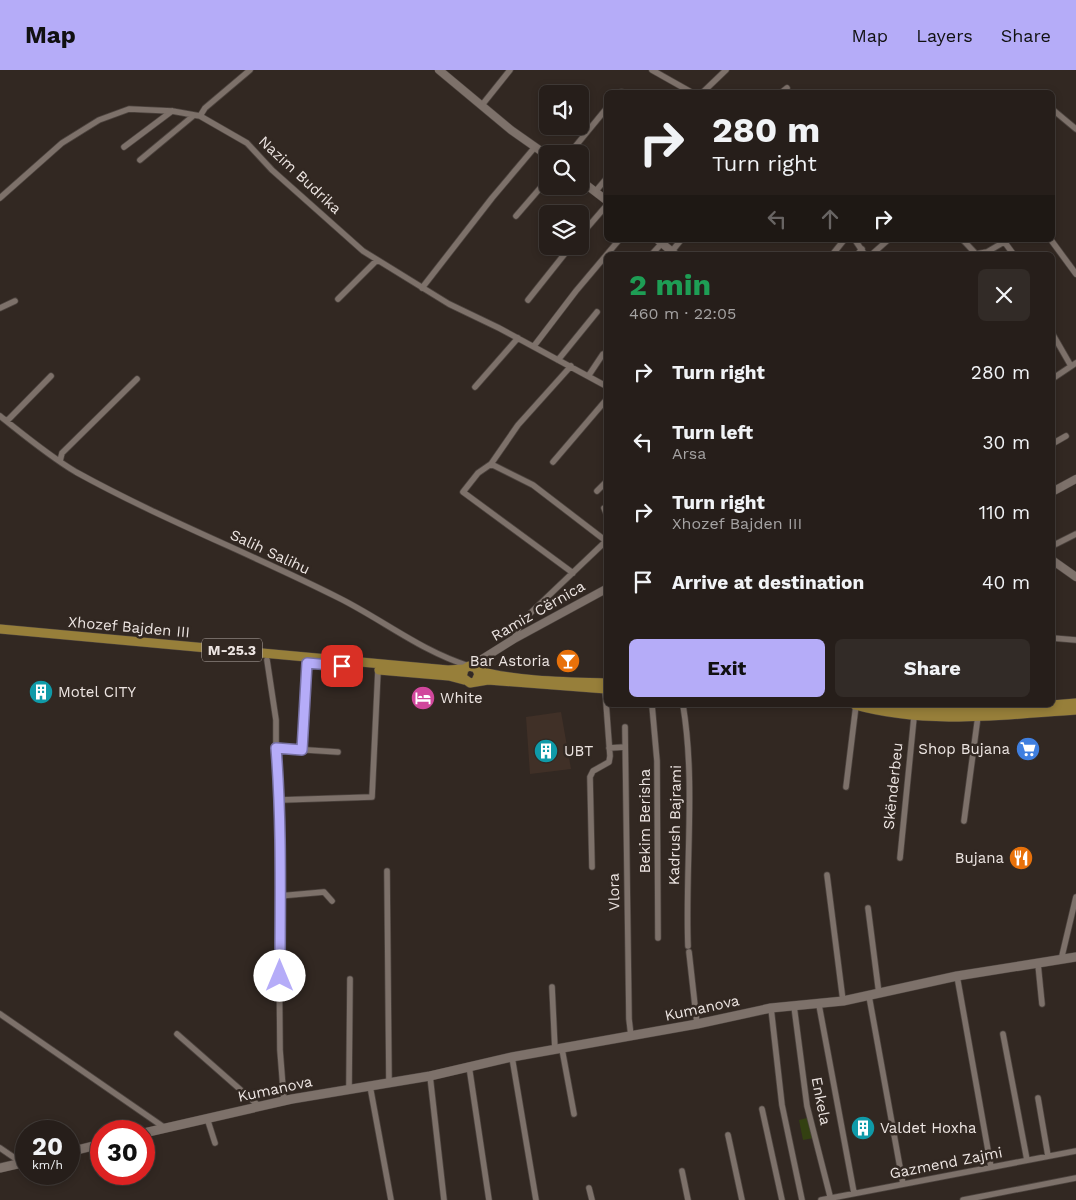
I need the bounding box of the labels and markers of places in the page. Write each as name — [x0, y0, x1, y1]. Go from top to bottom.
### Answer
pin — [321, 645, 363, 687]
bar icon: Bar Astoria — [555, 648, 581, 674]
place label: Bar Astoria — [470, 652, 550, 670]
building icon: Motel CITY — [28, 679, 54, 705]
place label: Motel CITY — [58, 683, 136, 701]
hotel icon: White — [410, 685, 436, 711]
place label: White — [440, 689, 483, 707]
supermarket icon: Shop Bujana — [1015, 736, 1041, 762]
building icon: UBT — [533, 738, 559, 764]
place label: Shop Bujana — [918, 740, 1011, 758]
place label: UBT — [564, 742, 593, 760]
restaurant icon: Bujana — [1008, 845, 1034, 871]
place label: Bujana — [955, 849, 1005, 867]
building icon: Valdet Hoxha — [850, 1115, 876, 1141]
place label: Valdet Hoxha — [880, 1119, 977, 1137]

